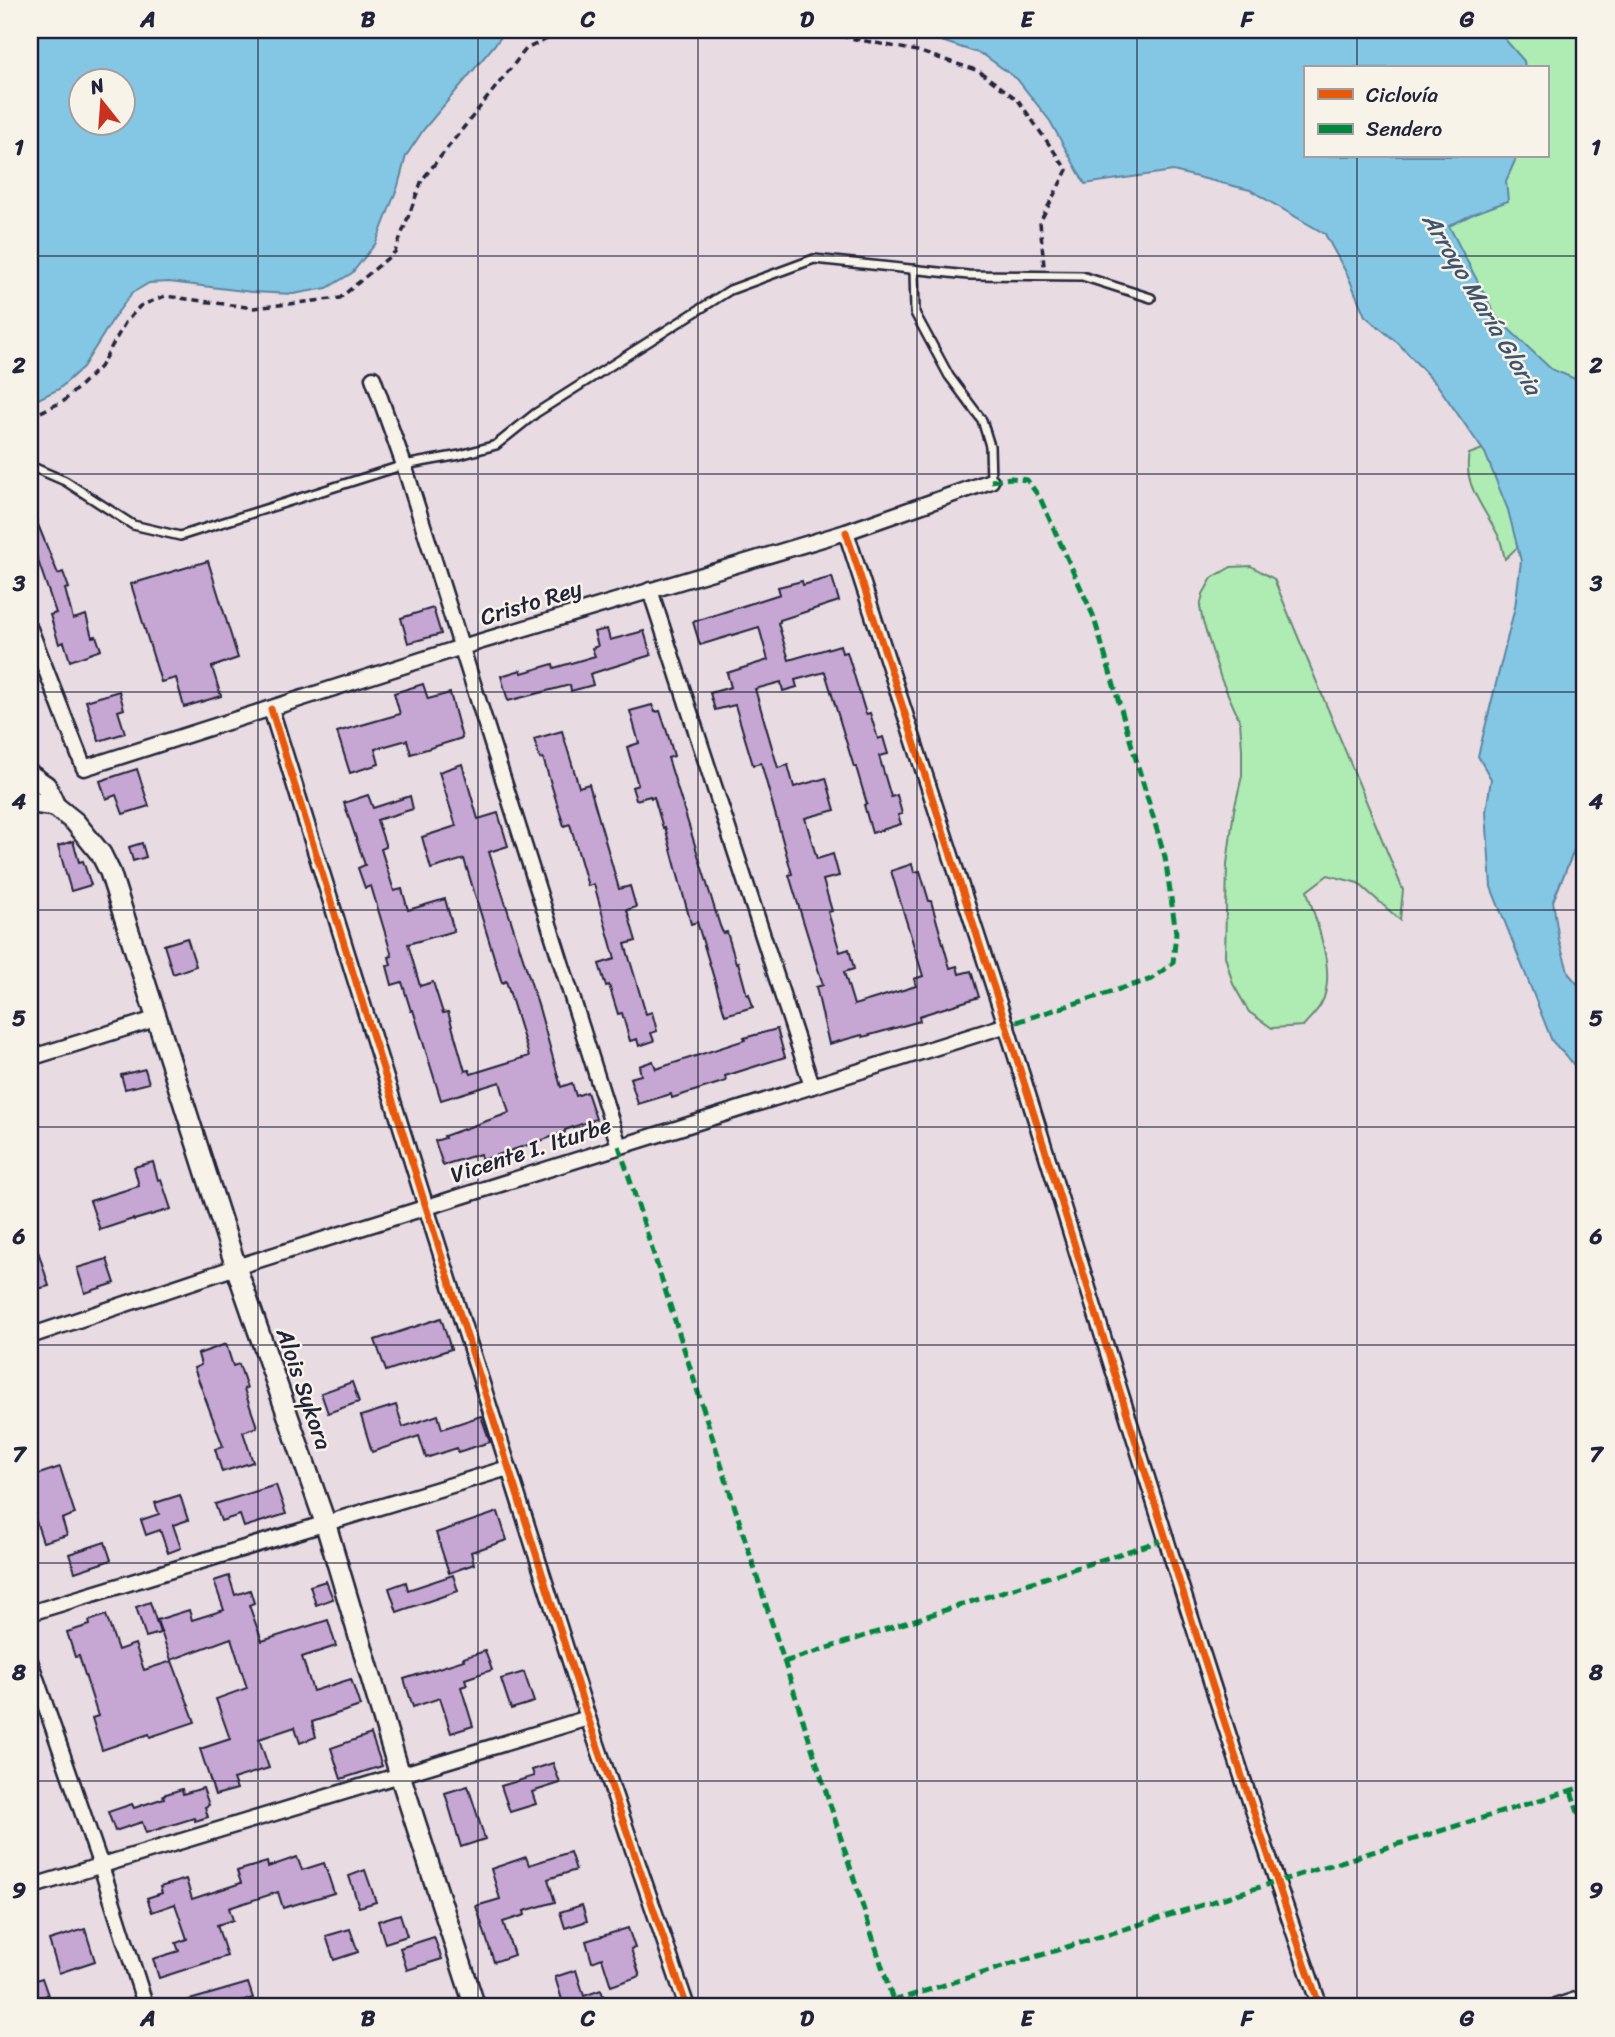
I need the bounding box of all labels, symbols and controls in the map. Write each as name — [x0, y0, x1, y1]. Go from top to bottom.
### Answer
text: A — [139, 0, 156, 40]
text: B — [361, 0, 376, 40]
text: C — [580, 0, 596, 40]
text: D — [800, 0, 815, 40]
text: E — [1021, 0, 1036, 40]
text: F — [1240, 0, 1255, 40]
text: G — [1459, 0, 1475, 40]
north arrow — [66, 66, 136, 136]
legend — [1304, 66, 1548, 158]
text: N — [85, 68, 109, 104]
text: Ciclovía — [1366, 76, 1439, 114]
text: Sendero — [1366, 110, 1442, 148]
text: 1 — [14, 127, 24, 168]
text: 1 — [1591, 127, 1601, 168]
water label: Arroyo María Gloria — [1410, 204, 1554, 405]
text: 2 — [11, 345, 26, 386]
text: 2 — [1588, 345, 1603, 386]
text: 3 — [12, 563, 26, 604]
text: 3 — [1589, 563, 1603, 604]
street label: Cristo Rey — [475, 568, 587, 638]
text: 4 — [11, 781, 27, 822]
text: 4 — [1588, 781, 1604, 822]
text: 5 — [12, 998, 26, 1039]
text: 5 — [1589, 998, 1603, 1039]
street label: Vicente I. Iturbe — [445, 1105, 617, 1195]
text: 6 — [11, 1216, 26, 1257]
text: 6 — [1588, 1216, 1603, 1257]
street label: Alois Sykora — [264, 1321, 344, 1456]
text: 7 — [12, 1434, 27, 1475]
text: 7 — [1589, 1434, 1604, 1475]
text: 8 — [11, 1652, 26, 1693]
text: 8 — [1588, 1652, 1603, 1693]
text: 9 — [12, 1870, 26, 1911]
text: 9 — [1589, 1870, 1603, 1911]
text: A — [139, 1998, 156, 2037]
text: B — [361, 1998, 376, 2037]
text: C — [580, 1998, 596, 2037]
text: D — [800, 1998, 815, 2037]
text: E — [1021, 1998, 1036, 2037]
text: F — [1240, 1998, 1255, 2037]
text: G — [1459, 1998, 1475, 2037]

